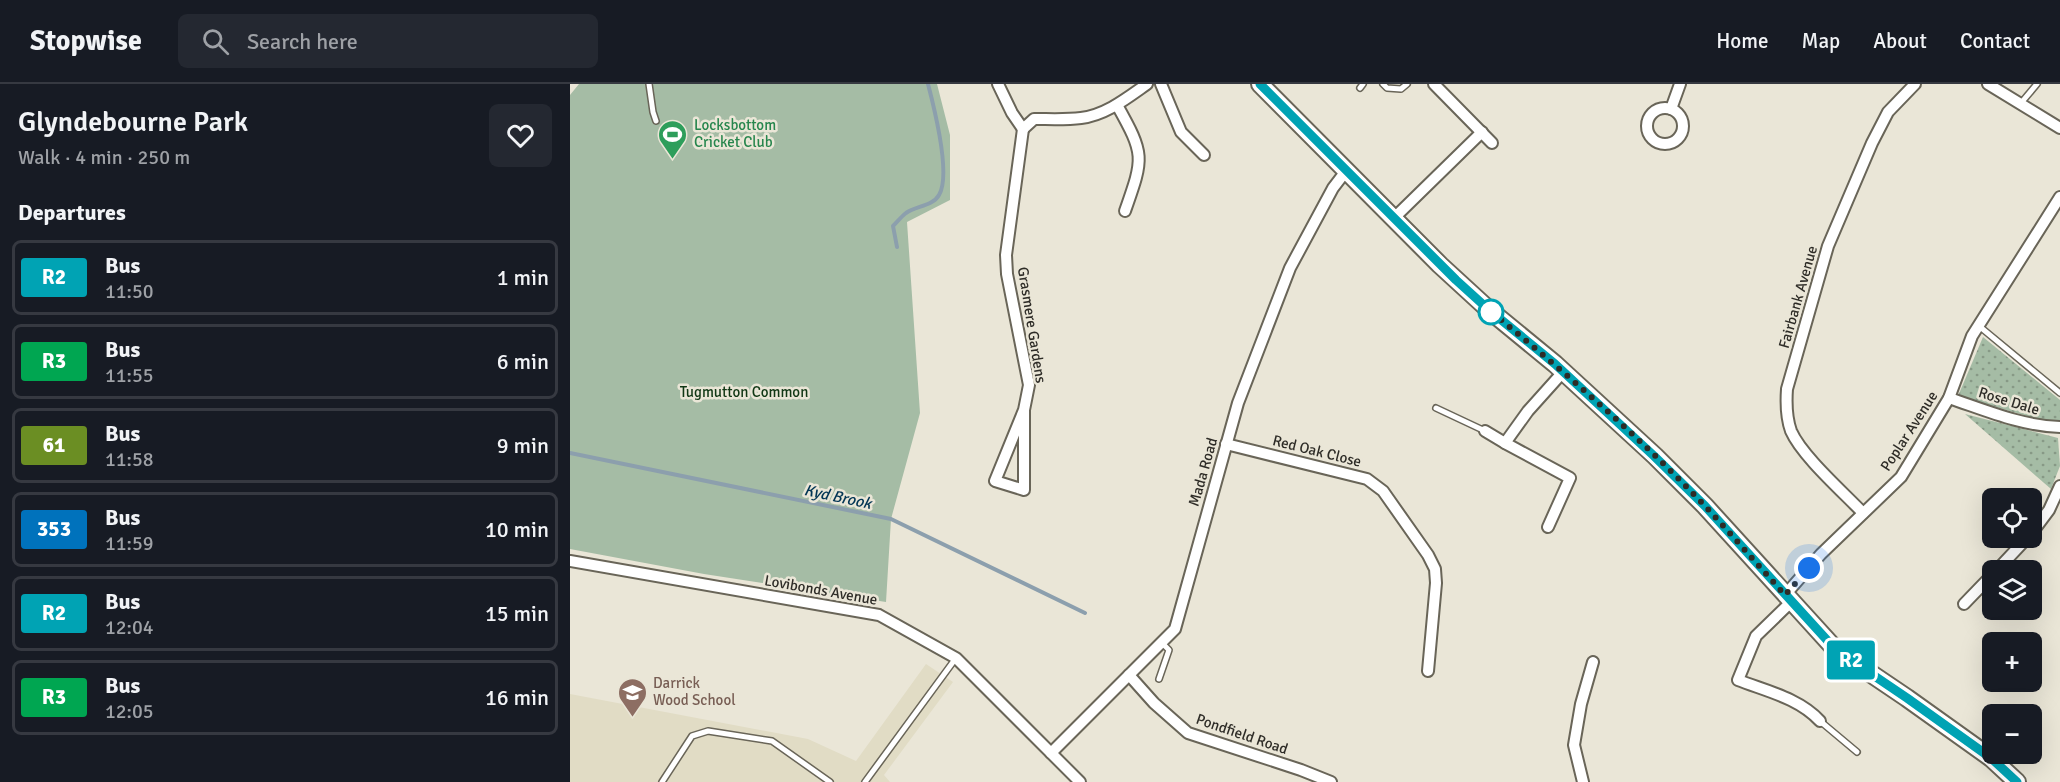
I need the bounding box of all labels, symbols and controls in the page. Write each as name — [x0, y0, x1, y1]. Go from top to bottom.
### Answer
search box — [178, 14, 598, 68]
text: Stopwise — [30, 24, 142, 58]
icon: search — [199, 25, 232, 58]
text: Search here — [247, 28, 358, 55]
text: Home — [1716, 28, 1769, 54]
text: Map — [1802, 28, 1840, 54]
text: About — [1873, 28, 1927, 54]
text: Contact — [1960, 28, 2030, 54]
button: heart — [489, 104, 552, 167]
text: Glyndebourne Park — [18, 105, 248, 139]
place label: Locksbottom Cricket Club — [694, 116, 776, 151]
sports icon: Locksbottom Cricket Club — [657, 118, 689, 160]
text: Walk · 4 min · 250 m — [18, 145, 190, 170]
text: Departures — [18, 199, 126, 226]
street label: Fairbank Avenue — [1775, 244, 1821, 350]
text: Bus — [105, 252, 140, 279]
text: R2 — [42, 264, 66, 290]
text: 1 min — [497, 264, 549, 291]
street label: Grasmere Gardens — [1014, 266, 1050, 385]
text: 11:50 — [105, 279, 154, 304]
unlabelled marker — [1478, 299, 1504, 325]
text: Bus — [105, 336, 140, 363]
text: R3 — [42, 348, 66, 374]
text: 6 min — [497, 348, 549, 375]
text: 11:55 — [105, 363, 154, 388]
park label: Tugmutton Common — [680, 383, 808, 401]
street label: Rose Dale — [1976, 383, 2042, 419]
street label: Poplar Avenue — [1877, 388, 1941, 474]
text: Bus — [105, 420, 140, 447]
street label: Red Oak Close — [1271, 431, 1363, 471]
text: 61 — [43, 432, 65, 458]
text: 9 min — [497, 432, 549, 459]
street label: Mada Road — [1185, 436, 1221, 508]
text: 11:58 — [105, 447, 154, 472]
water label: Kyd Brook — [802, 480, 875, 514]
map controls — [1982, 488, 2042, 764]
button: locate — [1982, 488, 2042, 548]
text: Bus — [105, 504, 140, 531]
text: 353 — [37, 516, 71, 542]
text: 10 min — [485, 516, 549, 543]
text: 11:59 — [105, 531, 154, 556]
your location — [1794, 553, 1824, 583]
button: layers — [1982, 560, 2042, 620]
street label: Lovibonds Avenue — [763, 571, 879, 609]
text: Bus — [105, 588, 140, 615]
text: R2 — [42, 600, 66, 626]
text: 15 min — [485, 600, 549, 627]
text: 12:04 — [105, 615, 154, 640]
button: + — [1982, 632, 2042, 692]
line badge: R2 — [1824, 640, 1878, 680]
text: R2 — [1839, 647, 1863, 673]
text: Bus — [105, 672, 140, 699]
place label: Darrick Wood School — [653, 674, 736, 709]
school or university icon: Darrick Wood School — [616, 676, 648, 718]
text: R3 — [42, 684, 66, 710]
text: 16 min — [485, 684, 549, 711]
text: 12:05 — [105, 699, 154, 724]
button: − — [1982, 704, 2042, 764]
street label: Pondfield Road — [1194, 710, 1290, 758]

